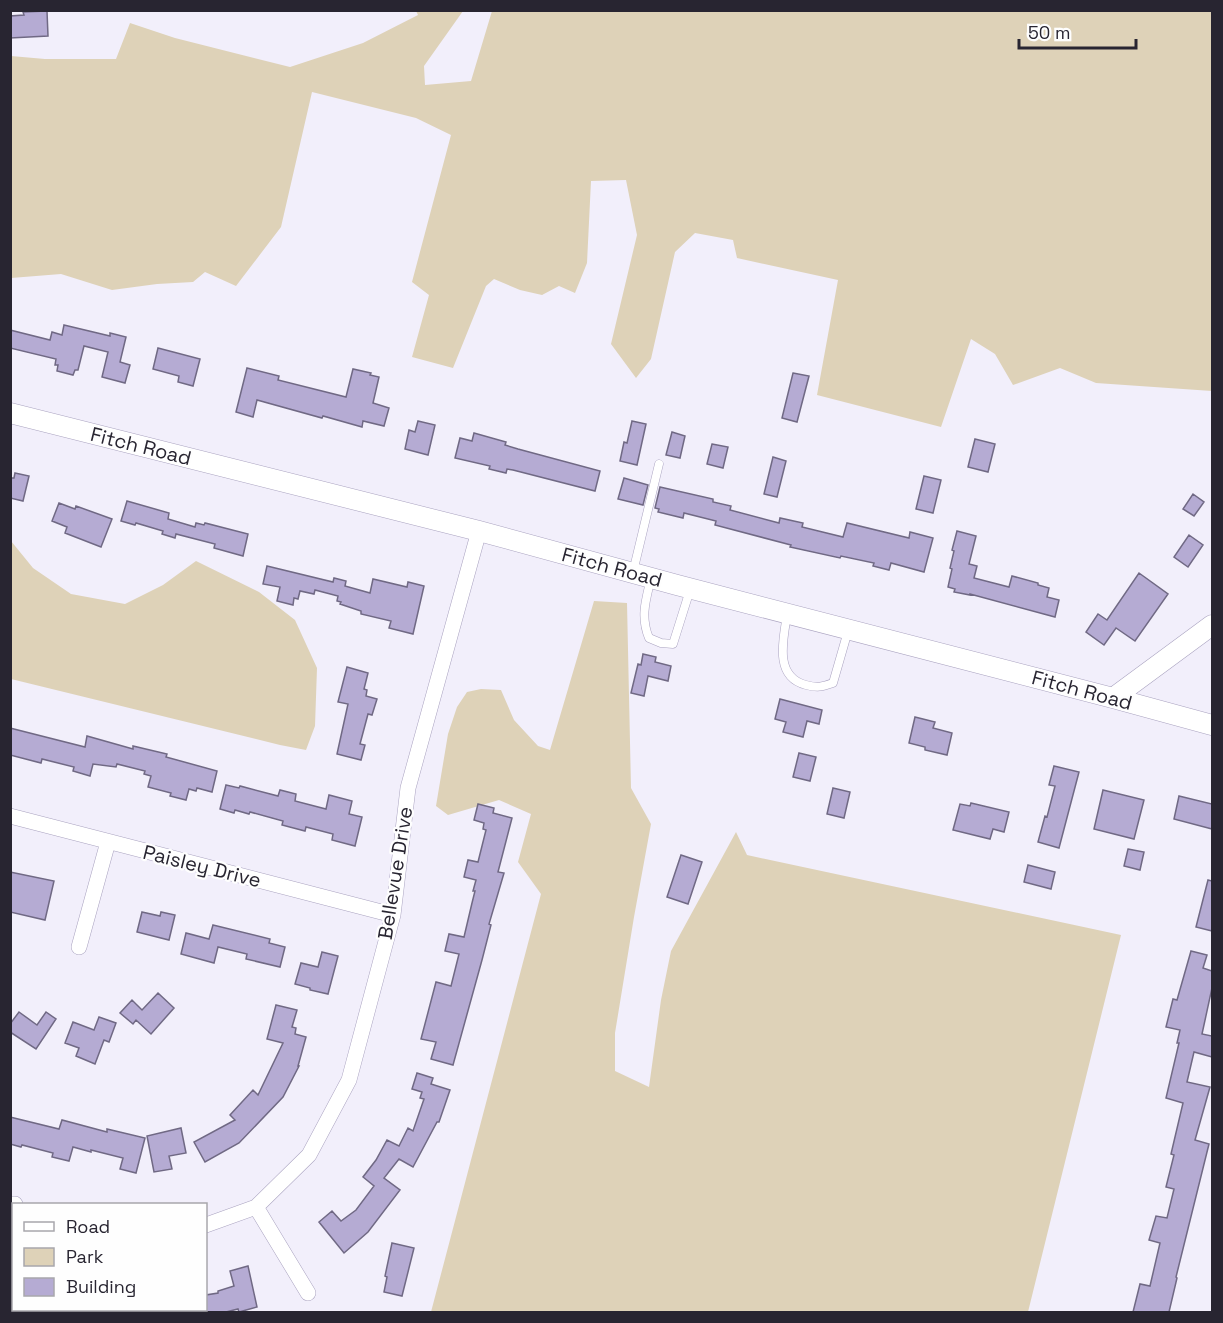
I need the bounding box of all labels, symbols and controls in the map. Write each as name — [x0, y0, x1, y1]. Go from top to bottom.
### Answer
scale bar — [1019, 12, 1136, 50]
text: 50 m — [1028, 21, 1070, 44]
street label: Fitch Road — [88, 421, 194, 471]
street label: Fitch Road — [559, 541, 665, 593]
street label: Fitch Road — [1029, 664, 1135, 716]
street label: Bellevue Drive — [372, 805, 418, 941]
street label: Paisley Drive — [140, 839, 264, 893]
legend — [12, 1203, 207, 1311]
text: Road — [66, 1215, 110, 1238]
text: Park — [66, 1245, 104, 1268]
text: Building — [66, 1275, 136, 1298]

